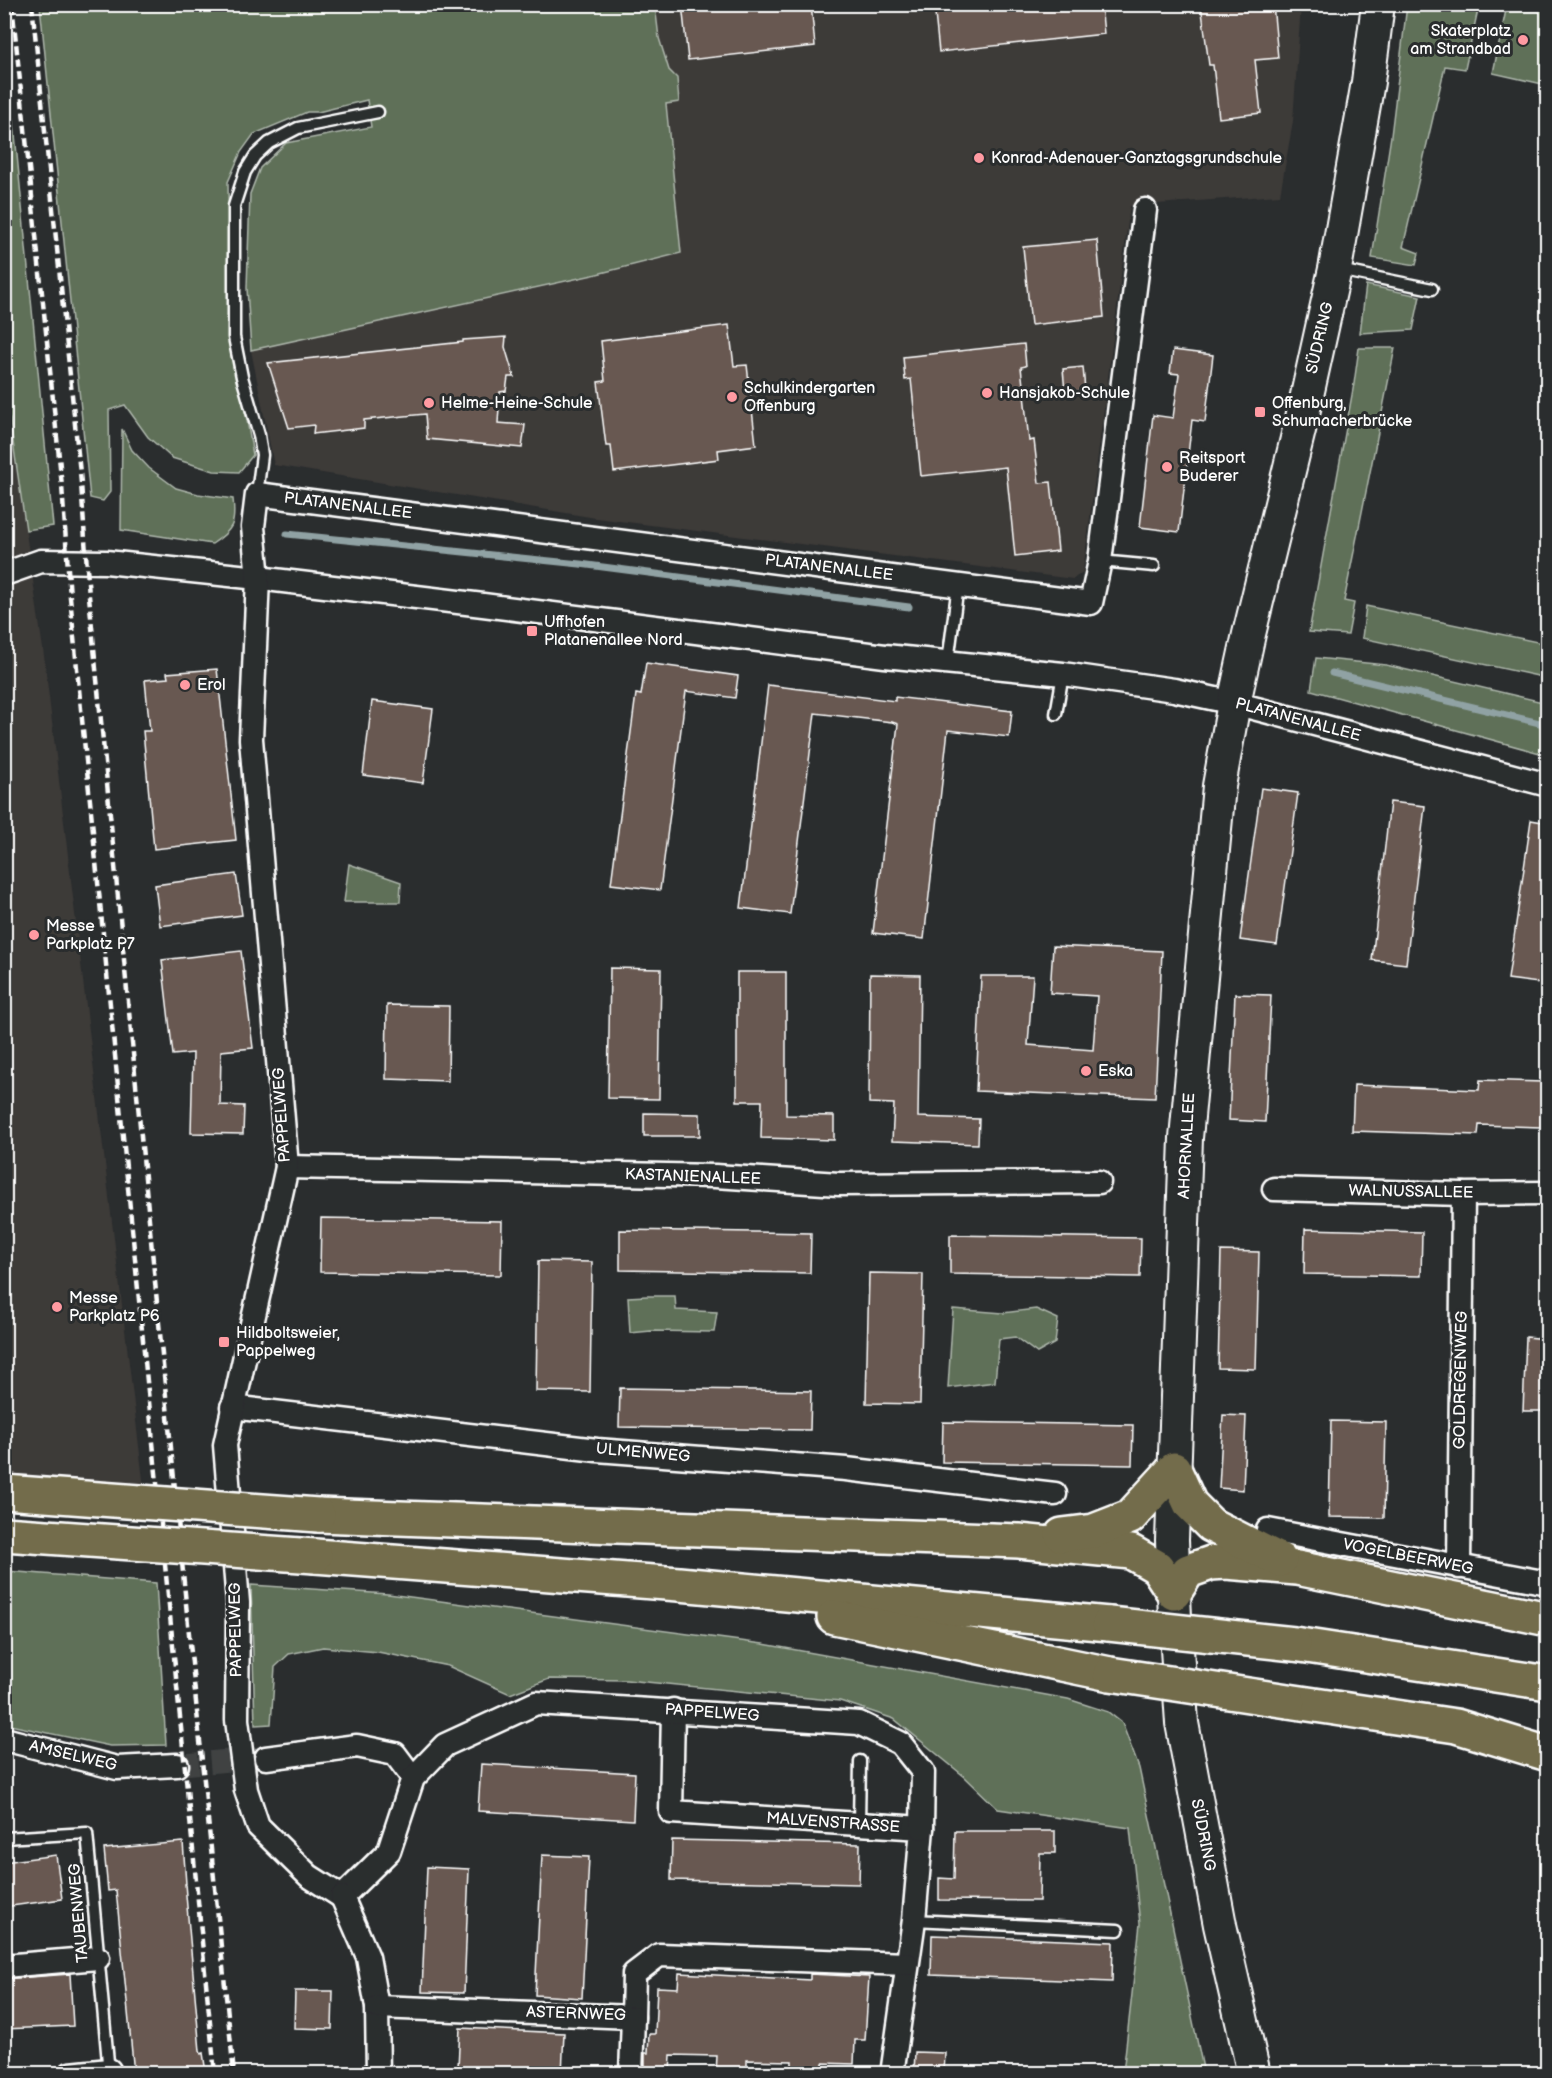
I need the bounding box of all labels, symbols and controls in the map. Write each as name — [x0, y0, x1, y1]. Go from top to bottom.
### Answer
place label: Skaterplatz am Strandbad — [1410, 22, 1511, 59]
marker: Skaterplatz am Strandbad — [1516, 33, 1530, 47]
place label: Konrad-Adenauer-Ganztagsgrundschule — [991, 149, 1282, 168]
marker: Konrad-Adenauer-Ganztagsgrundschule — [972, 151, 986, 165]
street label: SÜDRING — [1301, 300, 1337, 376]
place label: Schulkindergarten Offenburg — [744, 379, 875, 416]
place label: Hansjakob-Schule — [999, 384, 1130, 403]
marker: Hansjakob-Schule — [980, 386, 994, 400]
marker: Schulkindergarten Offenburg — [725, 390, 739, 404]
place label: Helme-Heine-Schule — [441, 394, 593, 413]
place label: Offenburg, Schumacherbrücke — [1272, 394, 1413, 431]
marker: Helme-Heine-Schule — [422, 396, 436, 410]
marker: Offenburg, Schumacherbrücke — [1253, 405, 1267, 419]
place label: Reitsport Buderer — [1179, 449, 1246, 486]
marker: Reitsport Buderer — [1160, 460, 1174, 474]
street label: PLATANENALLEE — [283, 489, 413, 523]
street label: PLATANENALLEE — [764, 551, 894, 585]
place label: Uffhofen Platanenallee Nord — [544, 613, 683, 650]
marker: Uffhofen Platanenallee Nord — [525, 624, 539, 638]
place label: Erol — [197, 676, 226, 695]
marker: Erol — [178, 678, 192, 692]
street label: PLATANENALLEE — [1233, 694, 1363, 746]
place label: Messe Parkplatz P7 — [46, 917, 135, 954]
marker: Messe Parkplatz P7 — [27, 928, 41, 942]
place label: Eska — [1098, 1062, 1133, 1081]
marker: Eska — [1079, 1064, 1093, 1078]
street label: PAPPELWEG — [269, 1067, 295, 1163]
street label: AHORNALLEE — [1175, 1092, 1199, 1200]
street label: KASTANIENALLEE — [625, 1165, 761, 1189]
street label: WALNUSSALLEE — [1348, 1181, 1474, 1203]
place label: Messe Parkplatz P6 — [69, 1289, 160, 1326]
marker: Messe Parkplatz P6 — [50, 1300, 64, 1314]
street label: GOLDREGENWEG — [1450, 1311, 1472, 1449]
place label: Hildboltsweier, Pappelweg — [236, 1324, 340, 1361]
marker: Hildboltsweier, Pappelweg — [217, 1335, 231, 1349]
street label: ULMENWEG — [595, 1439, 691, 1467]
street label: VOGELBEERWEG — [1341, 1535, 1475, 1579]
street label: PAPPELWEG — [226, 1582, 246, 1678]
street label: PAPPELWEG — [664, 1700, 760, 1726]
street label: AMSELWEG — [27, 1737, 119, 1775]
street label: SÜDRING — [1187, 1797, 1221, 1873]
street label: MALVENSTRASSE — [766, 1809, 900, 1837]
street label: TAUBENWEG — [65, 1863, 93, 1963]
street label: ASTERNWEG — [526, 2003, 626, 2025]

